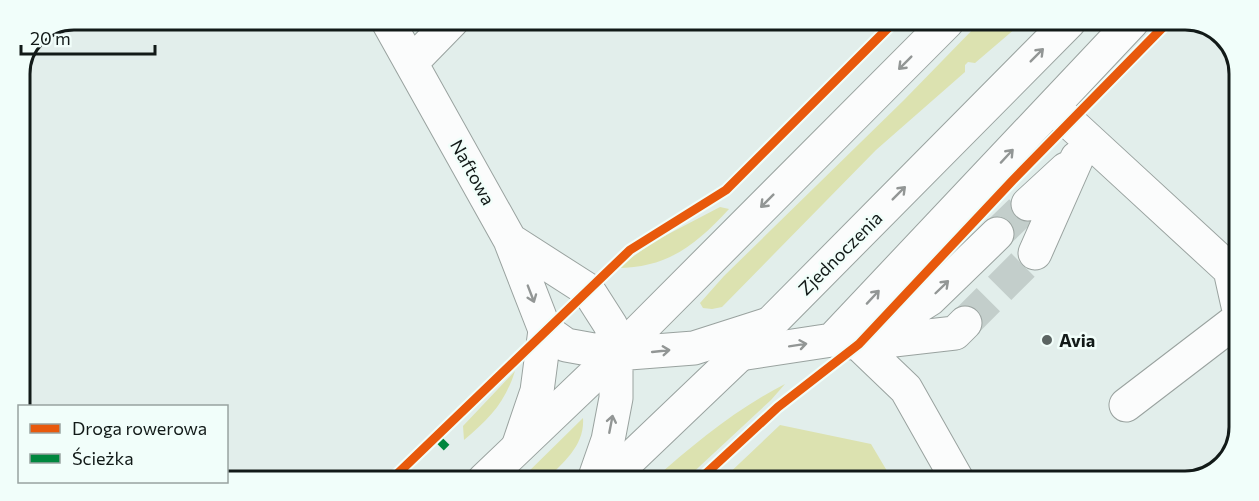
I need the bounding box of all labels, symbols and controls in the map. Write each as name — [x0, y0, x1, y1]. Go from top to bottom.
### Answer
scale bar — [21, 18, 154, 56]
text: 20 m — [30, 27, 71, 49]
one-way arrow — [1029, 47, 1044, 62]
one-way arrow — [898, 56, 913, 71]
street label: Naftowa — [446, 135, 500, 209]
one-way arrow — [1000, 148, 1014, 163]
one-way arrow — [892, 186, 907, 200]
one-way arrow — [760, 194, 775, 209]
street label: Zjednoczenia — [794, 207, 886, 299]
one-way arrow — [934, 280, 949, 295]
one-way arrow — [526, 285, 537, 303]
one-way arrow — [866, 290, 880, 305]
place label: Avia — [1059, 329, 1095, 351]
marker: Avia — [1040, 333, 1054, 347]
one-way arrow — [787, 340, 807, 351]
one-way arrow — [651, 345, 671, 356]
legend — [18, 405, 228, 483]
one-way arrow — [606, 415, 617, 434]
text: Droga rowerowa — [72, 417, 207, 439]
text: Ścieżka — [72, 447, 134, 469]

